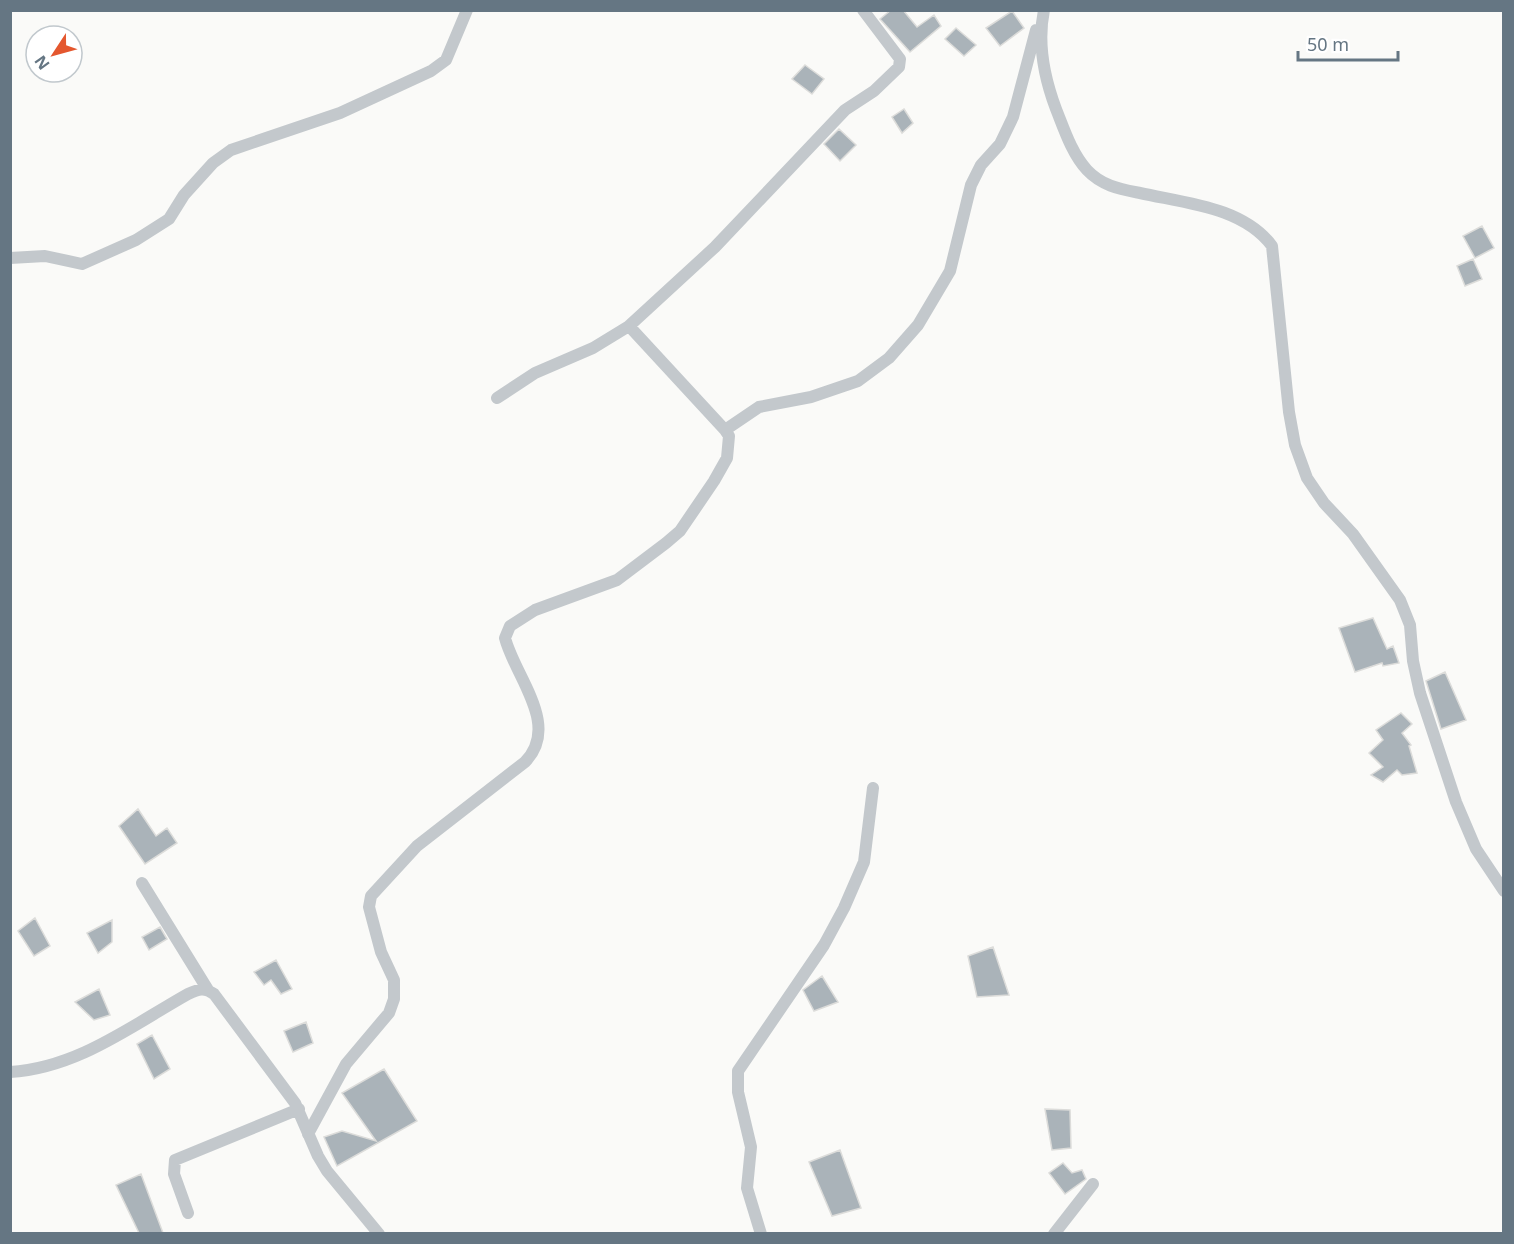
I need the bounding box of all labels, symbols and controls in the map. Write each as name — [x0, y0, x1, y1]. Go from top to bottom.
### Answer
north arrow — [24, 24, 84, 84]
scale bar — [1298, 24, 1398, 62]
text: 50 m — [1307, 32, 1349, 56]
text: N — [29, 51, 55, 75]

